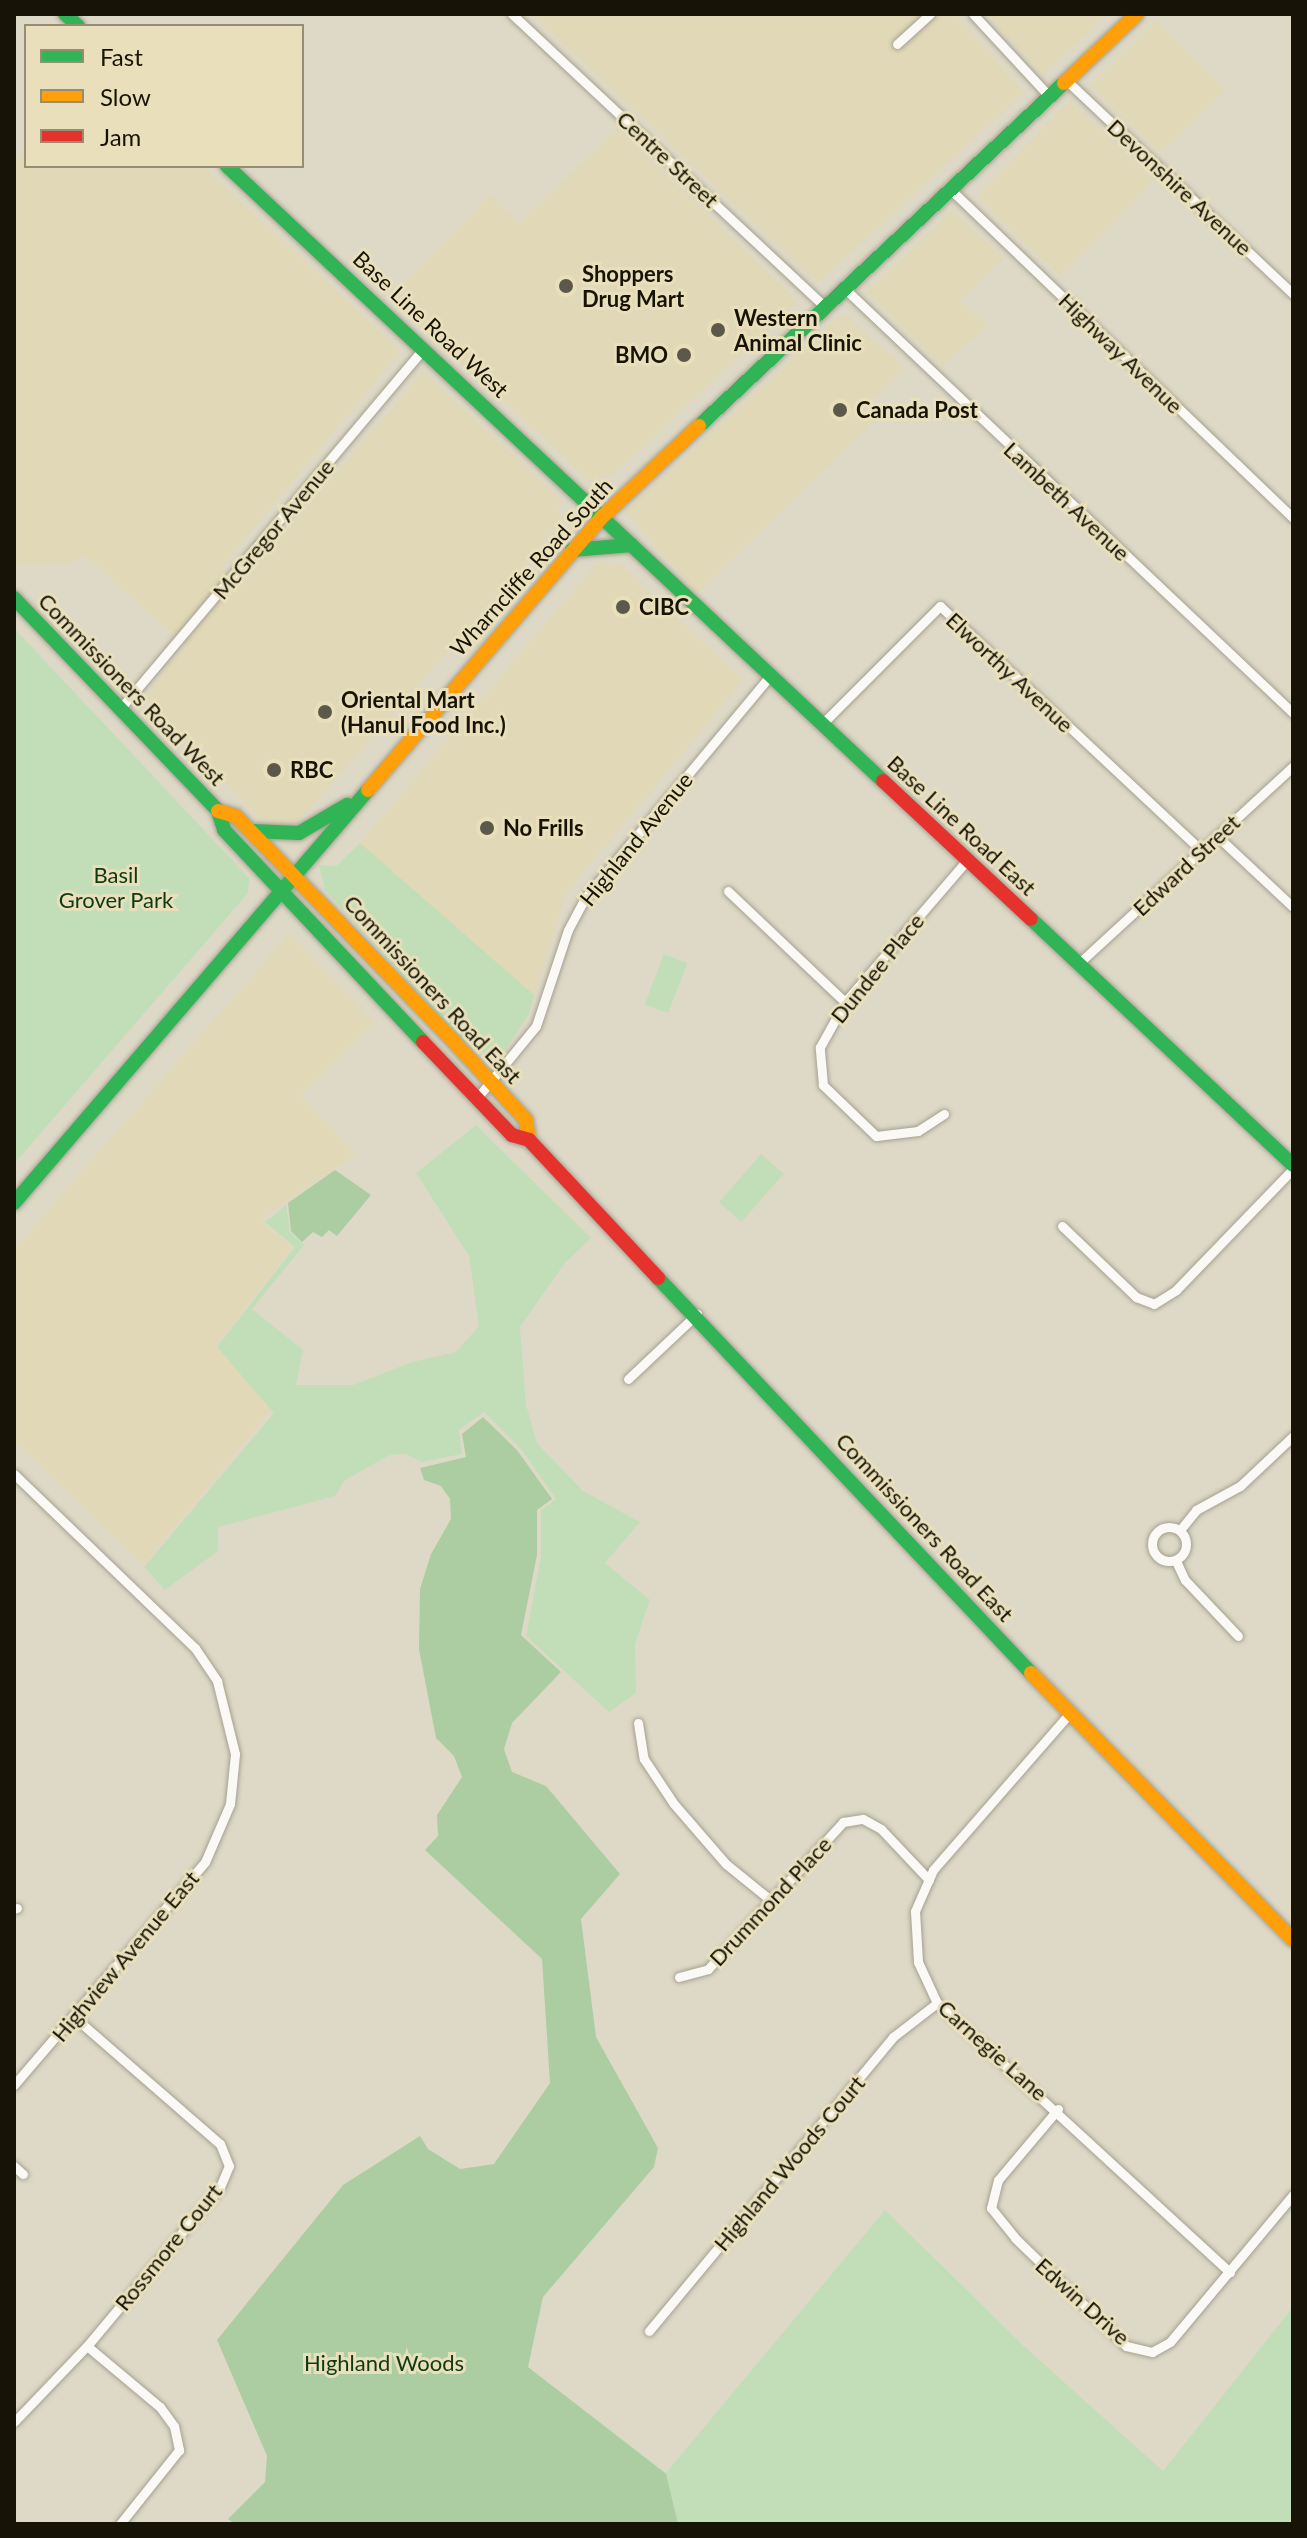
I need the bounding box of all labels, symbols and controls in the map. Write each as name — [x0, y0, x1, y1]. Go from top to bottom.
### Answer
legend — [24, 24, 304, 168]
text: Fast — [100, 42, 143, 71]
text: Slow — [100, 82, 151, 111]
street label: Centre Street — [612, 105, 724, 213]
street label: Devonshire Avenue — [1102, 113, 1258, 261]
text: Jam — [100, 122, 141, 151]
street label: Base Line Road West — [348, 245, 514, 403]
place label: Shoppers Drug Mart — [582, 260, 684, 312]
marker: Shoppers Drug Mart — [557, 277, 575, 295]
street label: Highway Avenue — [1053, 287, 1189, 419]
place label: Western Animal Clinic — [734, 304, 862, 356]
marker: Western Animal Clinic — [709, 321, 727, 339]
place label: BMO — [615, 342, 668, 368]
marker: BMO — [675, 346, 693, 364]
place label: Canada Post — [856, 397, 978, 423]
marker: Canada Post — [831, 401, 849, 419]
street label: Lambeth Avenue — [998, 436, 1136, 566]
street label: McGregor Avenue — [206, 453, 340, 605]
street label: Wharncliffe Road South — [444, 473, 618, 661]
street label: Commissioners Road West — [33, 587, 231, 791]
place label: CIBC — [639, 594, 689, 620]
marker: CIBC — [614, 598, 632, 616]
street label: Elworthy Avenue — [941, 606, 1079, 738]
place label: Oriental Mart (Hanul Food Inc.) — [341, 686, 506, 738]
marker: Oriental Mart (Hanul Food Inc.) — [316, 703, 334, 721]
street label: Base Line Road East — [882, 749, 1042, 901]
place label: RBC — [290, 757, 333, 783]
marker: RBC — [265, 761, 283, 779]
street label: Highland Avenue — [574, 767, 698, 911]
street label: Edward Street — [1127, 809, 1245, 921]
place label: No Frills — [503, 815, 584, 841]
marker: No Frills — [478, 819, 496, 837]
park label: Basil Grover Park — [59, 861, 173, 912]
street label: Commissioners Road East — [339, 889, 527, 1089]
street label: Dundee Place — [825, 908, 929, 1028]
street label: Commissioners Road East — [831, 1427, 1019, 1627]
street label: Drummond Place — [703, 1831, 837, 1971]
street label: Highview Avenue East — [46, 1865, 204, 2047]
street label: Carnegie Lane — [933, 1994, 1053, 2106]
street label: Highland Woods Court — [708, 2070, 870, 2256]
street label: Rossmore Court — [109, 2178, 227, 2316]
street label: Edwin Drive — [1031, 2252, 1135, 2350]
park label: Highland Woods — [304, 2350, 464, 2376]

